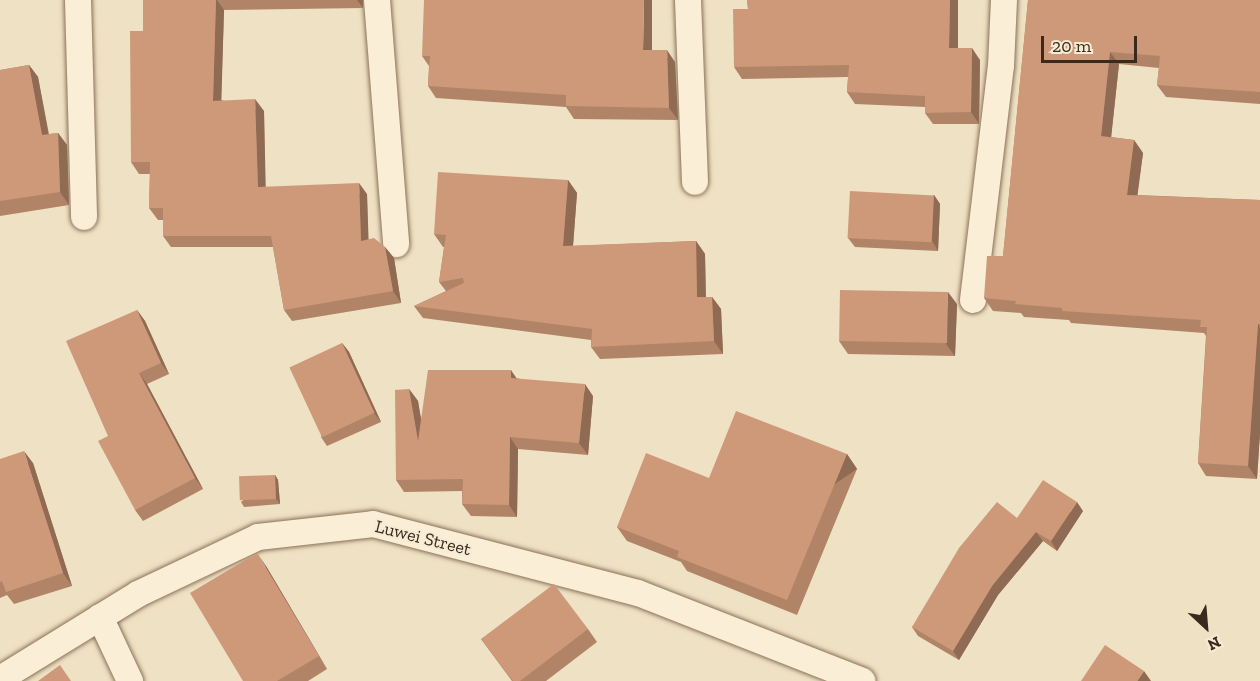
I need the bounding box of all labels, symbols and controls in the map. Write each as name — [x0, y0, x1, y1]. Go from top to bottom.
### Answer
scale bar — [1044, 24, 1140, 62]
text: 20 m — [1052, 35, 1091, 57]
street label: Luwei Street — [373, 516, 473, 560]
north arrow — [1176, 597, 1236, 657]
text: N — [1204, 632, 1224, 655]

